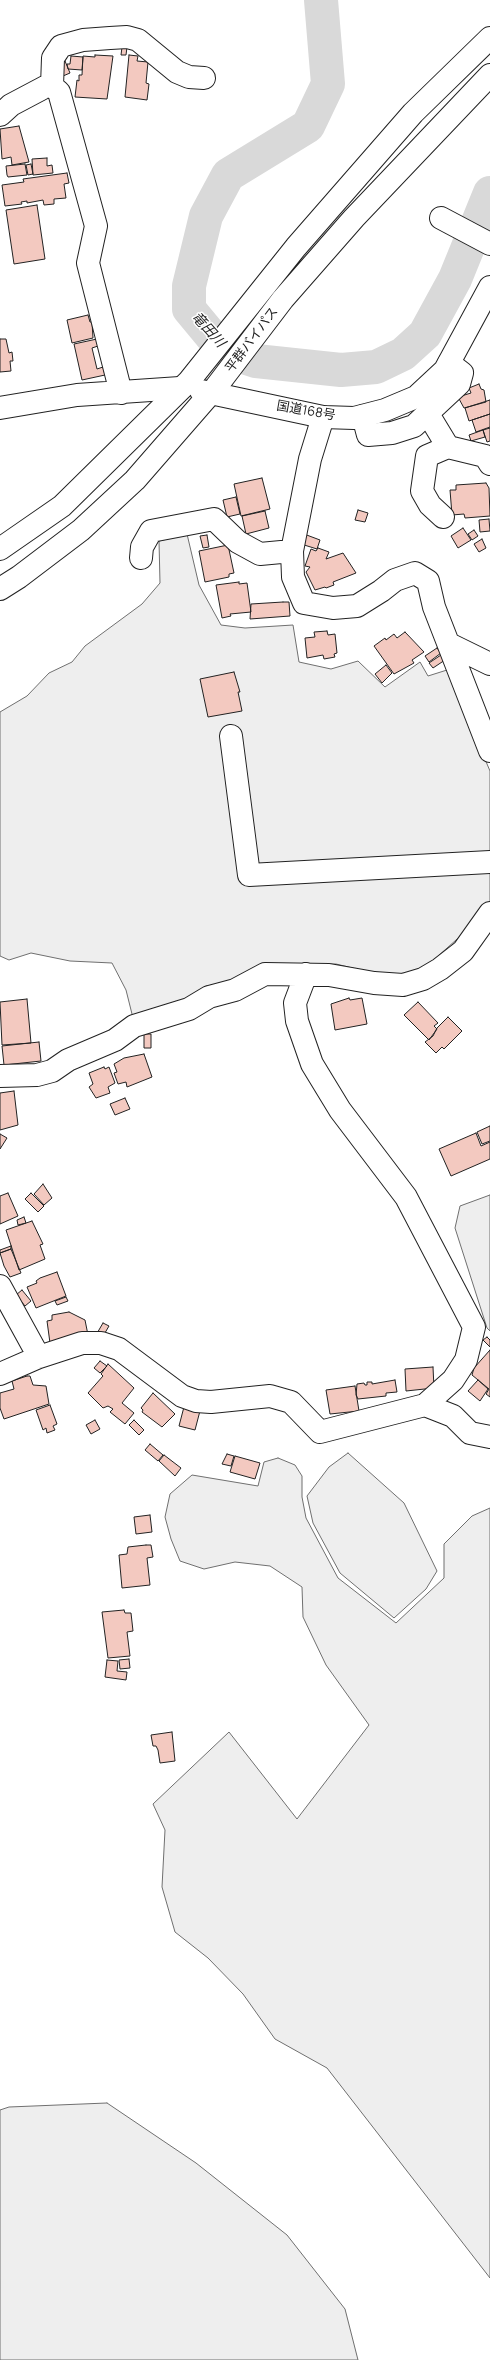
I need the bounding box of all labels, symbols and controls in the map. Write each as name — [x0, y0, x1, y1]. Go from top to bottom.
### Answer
street label: 平群バイパス — [222, 304, 282, 376]
water label: 竜田川 — [188, 309, 228, 351]
street label: 国道168号 — [275, 398, 337, 424]

